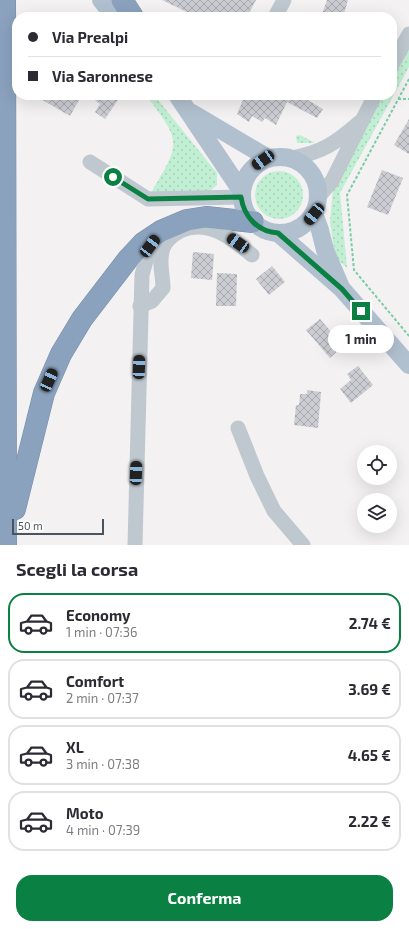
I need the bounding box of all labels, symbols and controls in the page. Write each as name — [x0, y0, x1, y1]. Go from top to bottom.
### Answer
text: Via Prealpi — [52, 28, 128, 46]
text: Via Saronnese — [52, 67, 153, 85]
car — [250, 148, 276, 172]
route start — [104, 168, 122, 186]
car — [302, 201, 326, 227]
car — [225, 231, 251, 255]
car — [138, 233, 162, 259]
route end — [352, 302, 370, 320]
callout: 1 min — [328, 325, 394, 353]
text: 1 min — [345, 331, 377, 347]
car — [133, 355, 145, 379]
car — [39, 367, 59, 393]
map controls — [357, 445, 397, 533]
button: locate — [357, 445, 397, 485]
car — [130, 461, 142, 485]
button: layers — [357, 493, 397, 533]
scale bar — [12, 517, 104, 536]
text: 50 m — [18, 519, 43, 532]
text: Scegli la corsa — [16, 558, 138, 580]
icon: car — [18, 605, 54, 641]
text: Economy — [66, 606, 131, 624]
text: 2.74 € — [349, 614, 391, 632]
text: 1 min · 07:36 — [66, 624, 137, 640]
icon: car — [18, 671, 54, 707]
text: Comfort — [66, 672, 124, 690]
text: 3.69 € — [348, 680, 391, 698]
text: 2 min · 07:37 — [66, 690, 139, 706]
icon: car — [18, 737, 54, 773]
text: XL — [66, 738, 84, 756]
text: 4.65 € — [348, 746, 391, 764]
text: 3 min · 07:38 — [66, 756, 140, 772]
icon: car — [18, 803, 54, 839]
text: Moto — [66, 804, 104, 822]
text: 2.22 € — [348, 812, 391, 830]
text: 4 min · 07:39 — [66, 822, 140, 838]
button: Conferma — [16, 875, 393, 921]

